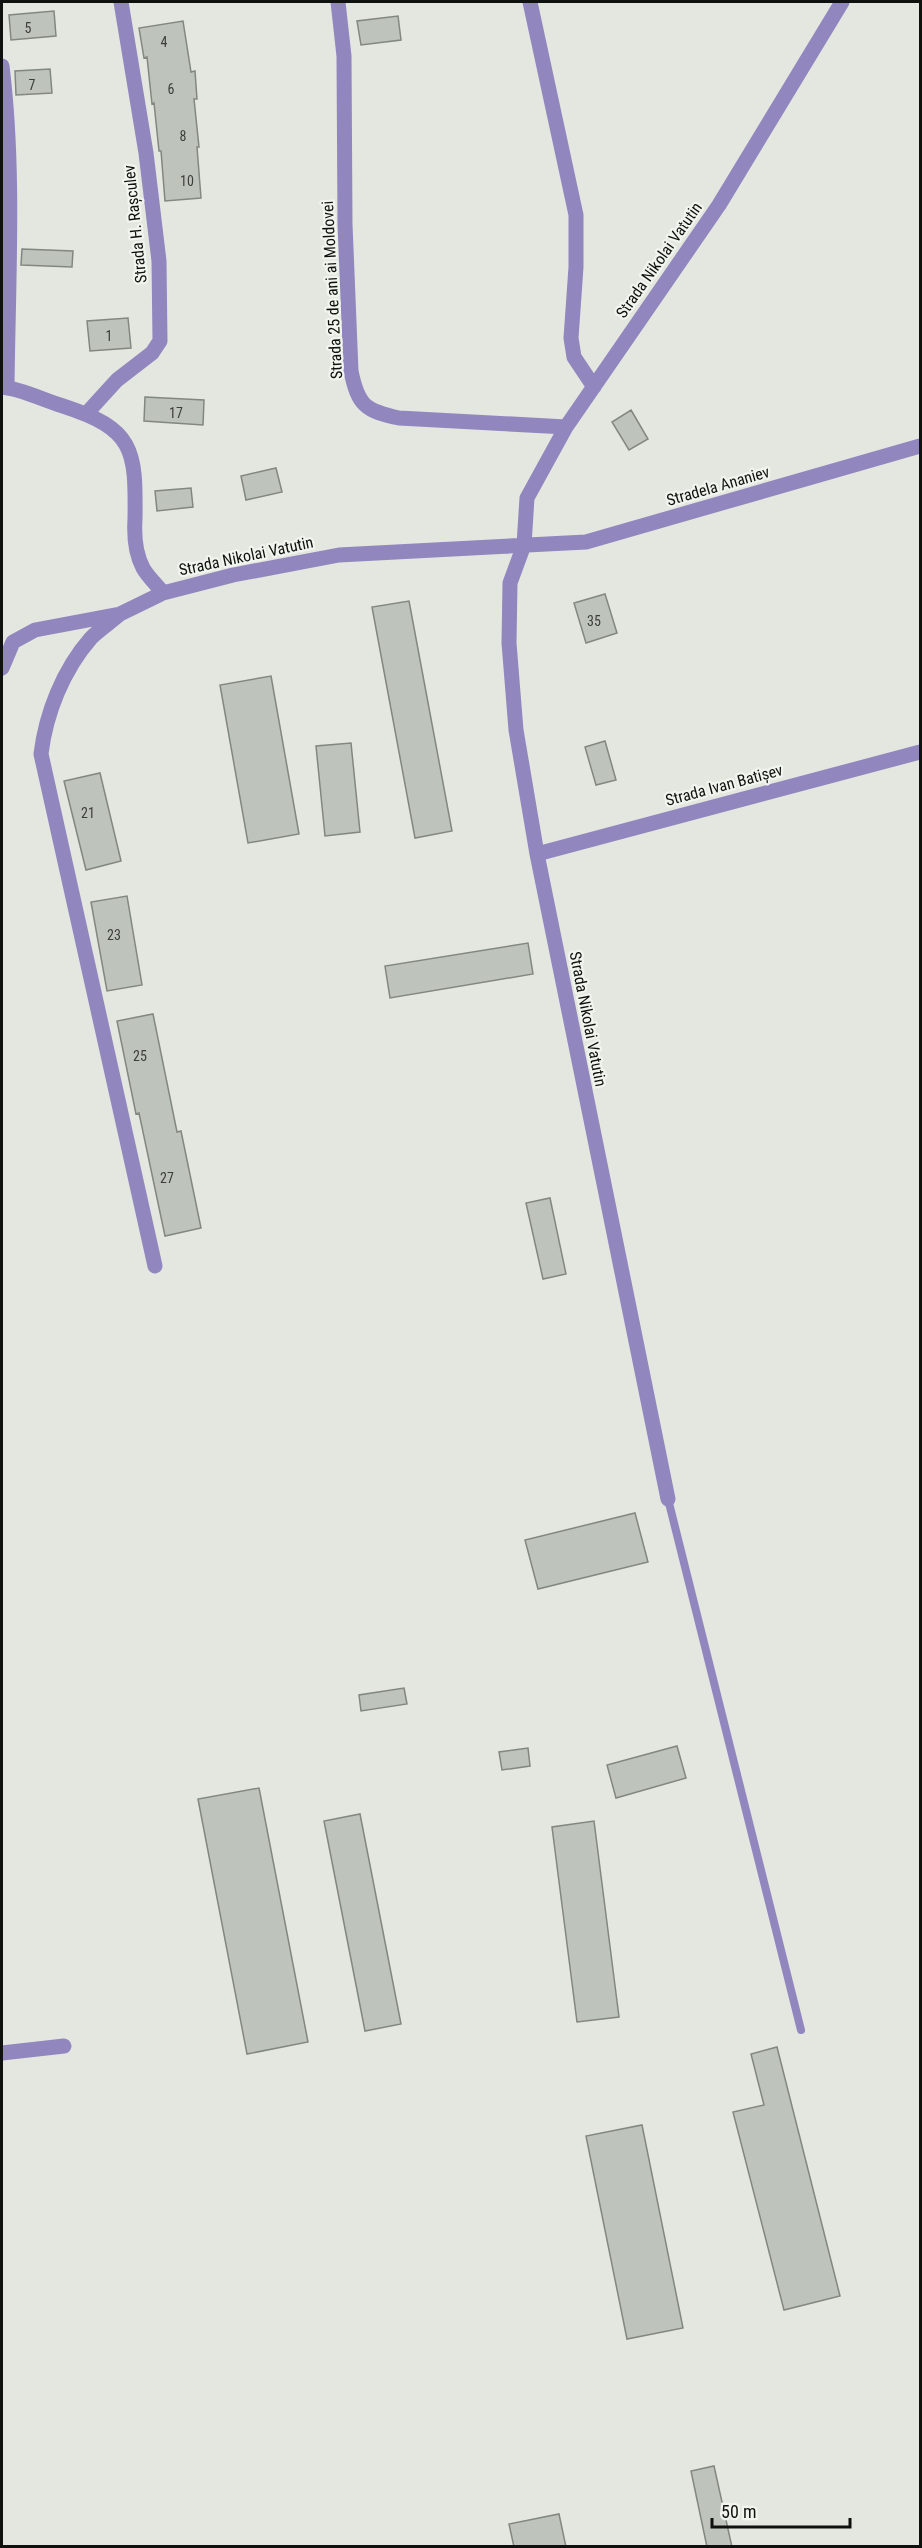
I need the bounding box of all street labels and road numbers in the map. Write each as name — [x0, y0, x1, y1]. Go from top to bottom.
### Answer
street label: Strada H. Rașculev — [119, 164, 152, 284]
street label: Strada Nikolai Vatutin — [612, 198, 706, 322]
street label: Strada 25 de ani ai Moldovei — [318, 200, 346, 380]
street label: Stradela Ananiev — [664, 462, 772, 510]
street label: Strada Nikolai Vatutin — [177, 532, 315, 580]
street label: Strada Ivan Batișev — [663, 760, 785, 811]
street label: Strada Nikolai Vatutin — [566, 950, 610, 1088]

